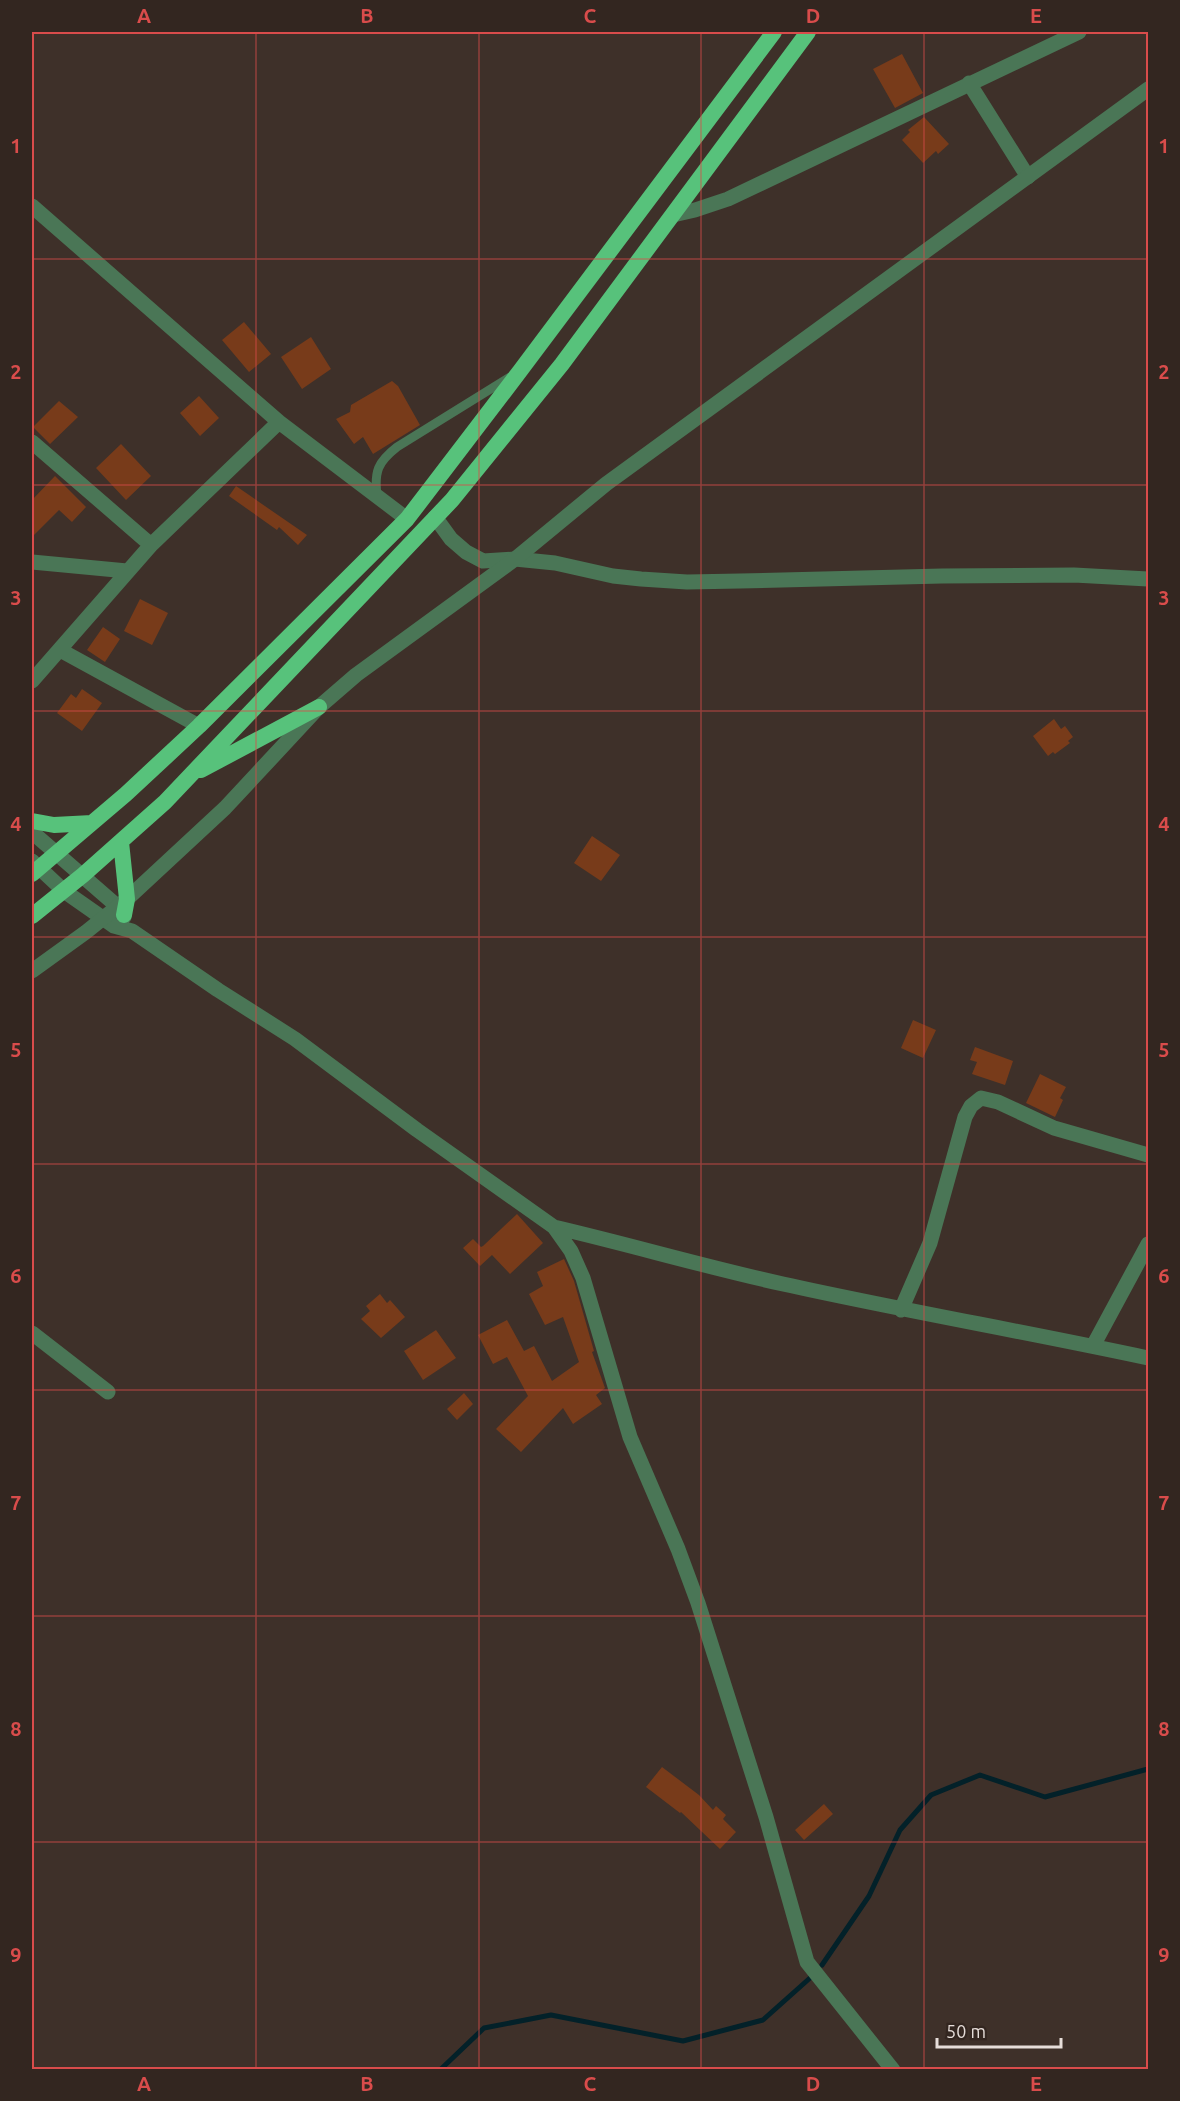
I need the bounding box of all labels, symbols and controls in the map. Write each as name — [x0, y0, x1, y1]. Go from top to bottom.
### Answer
text: A — [137, 4, 151, 27]
text: B — [360, 4, 374, 27]
text: C — [584, 4, 597, 27]
text: D — [806, 4, 820, 27]
text: E — [1030, 4, 1042, 27]
text: 1 — [10, 134, 22, 157]
text: 1 — [1158, 134, 1170, 157]
text: 2 — [10, 360, 22, 383]
text: 2 — [1158, 360, 1170, 383]
text: 3 — [10, 586, 22, 609]
text: 3 — [1158, 586, 1170, 609]
text: 4 — [10, 812, 22, 835]
text: 4 — [1158, 812, 1170, 835]
text: 5 — [10, 1038, 22, 1061]
text: 5 — [1158, 1038, 1170, 1061]
text: 6 — [10, 1264, 22, 1287]
text: 6 — [1158, 1264, 1170, 1287]
text: 7 — [10, 1491, 22, 1514]
text: 7 — [1158, 1491, 1170, 1514]
text: 8 — [10, 1717, 22, 1740]
text: 8 — [1158, 1717, 1170, 1740]
text: 9 — [10, 1943, 22, 1966]
text: 9 — [1158, 1943, 1170, 1966]
scale bar — [937, 2011, 1062, 2049]
text: 50 m — [946, 2021, 986, 2041]
text: A — [137, 2072, 151, 2095]
text: B — [360, 2072, 374, 2095]
text: C — [584, 2072, 597, 2095]
text: D — [806, 2072, 820, 2095]
text: E — [1030, 2072, 1042, 2095]

